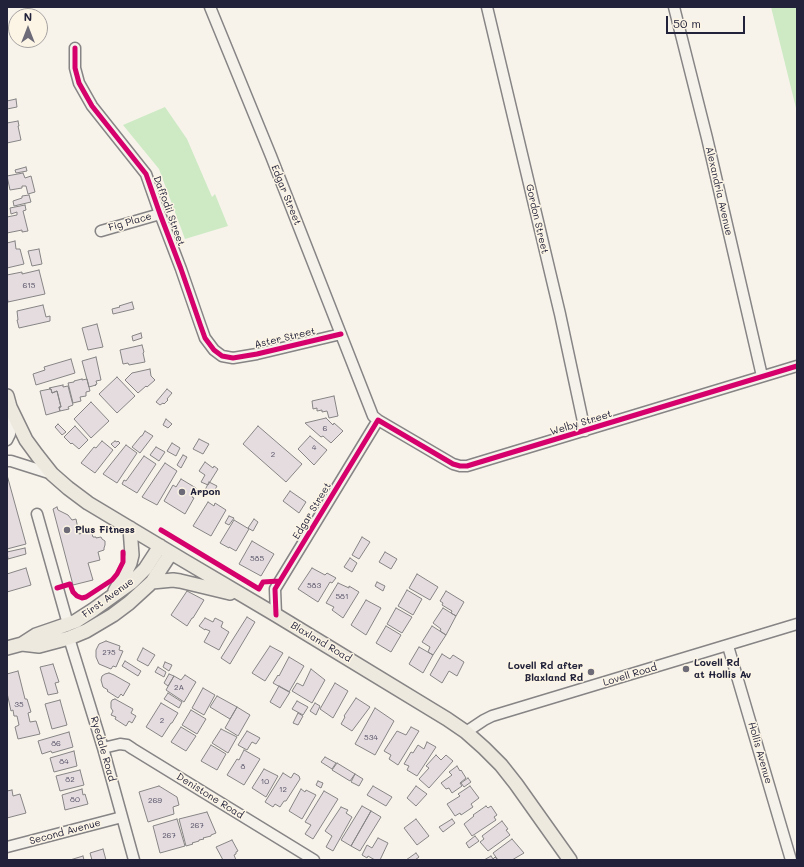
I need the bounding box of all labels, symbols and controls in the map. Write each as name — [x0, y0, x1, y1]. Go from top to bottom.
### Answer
north arrow — [8, 8, 48, 48]
scale bar — [668, 8, 747, 34]
text: N — [24, 9, 32, 24]
text: 50 m — [673, 15, 701, 31]
street label: Alexandria Avenue — [703, 145, 735, 237]
street label: Edgar Street — [268, 163, 304, 227]
street label: Daffodil Street — [151, 174, 187, 248]
street label: Gordon Street — [523, 183, 551, 255]
street label: Fig Place — [107, 210, 153, 234]
house number: 615 — [22, 281, 36, 291]
street label: Aster Street — [253, 325, 317, 351]
street label: Welby Street — [549, 408, 613, 438]
house number: 6 — [323, 424, 327, 434]
house number: 4 — [312, 443, 316, 453]
house number: 2 — [271, 450, 275, 460]
street label: Edgar Street — [290, 480, 334, 542]
place label: Arpon — [190, 486, 220, 498]
marker: Arpon — [177, 487, 187, 497]
place label: Plus Fitness — [75, 524, 135, 536]
marker: Plus Fitness — [62, 525, 72, 535]
house number: 585 — [250, 554, 264, 564]
street label: First Avenue — [80, 575, 136, 621]
house number: 583 — [307, 581, 321, 591]
house number: 581 — [335, 592, 349, 602]
street label: Blaxland Road — [288, 619, 354, 665]
house number: 275 — [102, 648, 116, 658]
place label: Lovell Rd at Hollis Av — [694, 657, 751, 680]
place label: Lovell Rd after Blaxland Rd — [508, 660, 583, 684]
street label: Lovell Road — [602, 661, 658, 689]
marker: Lovell Rd at Hollis Av — [681, 664, 691, 674]
marker: Lovell Rd after Blaxland Rd — [586, 667, 596, 677]
house number: 2A — [174, 683, 184, 693]
house number: 35 — [14, 700, 24, 710]
street label: Ryedale Road — [88, 715, 118, 783]
house number: 2 — [160, 716, 164, 726]
street label: Hollis Avenue — [745, 721, 775, 785]
house number: 534 — [364, 733, 378, 743]
house number: 86 — [51, 739, 61, 749]
house number: 84 — [59, 757, 69, 767]
house number: 8 — [241, 762, 245, 772]
street label: Denistone Road — [174, 771, 246, 821]
house number: 82 — [65, 775, 75, 785]
house number: 10 — [261, 777, 269, 787]
house number: 12 — [279, 785, 287, 795]
house number: 80 — [70, 795, 80, 805]
house number: 269 — [148, 796, 162, 806]
street label: Second Avenue — [28, 817, 102, 847]
house number: 267 — [190, 821, 204, 831]
house number: 267 — [162, 831, 176, 841]

